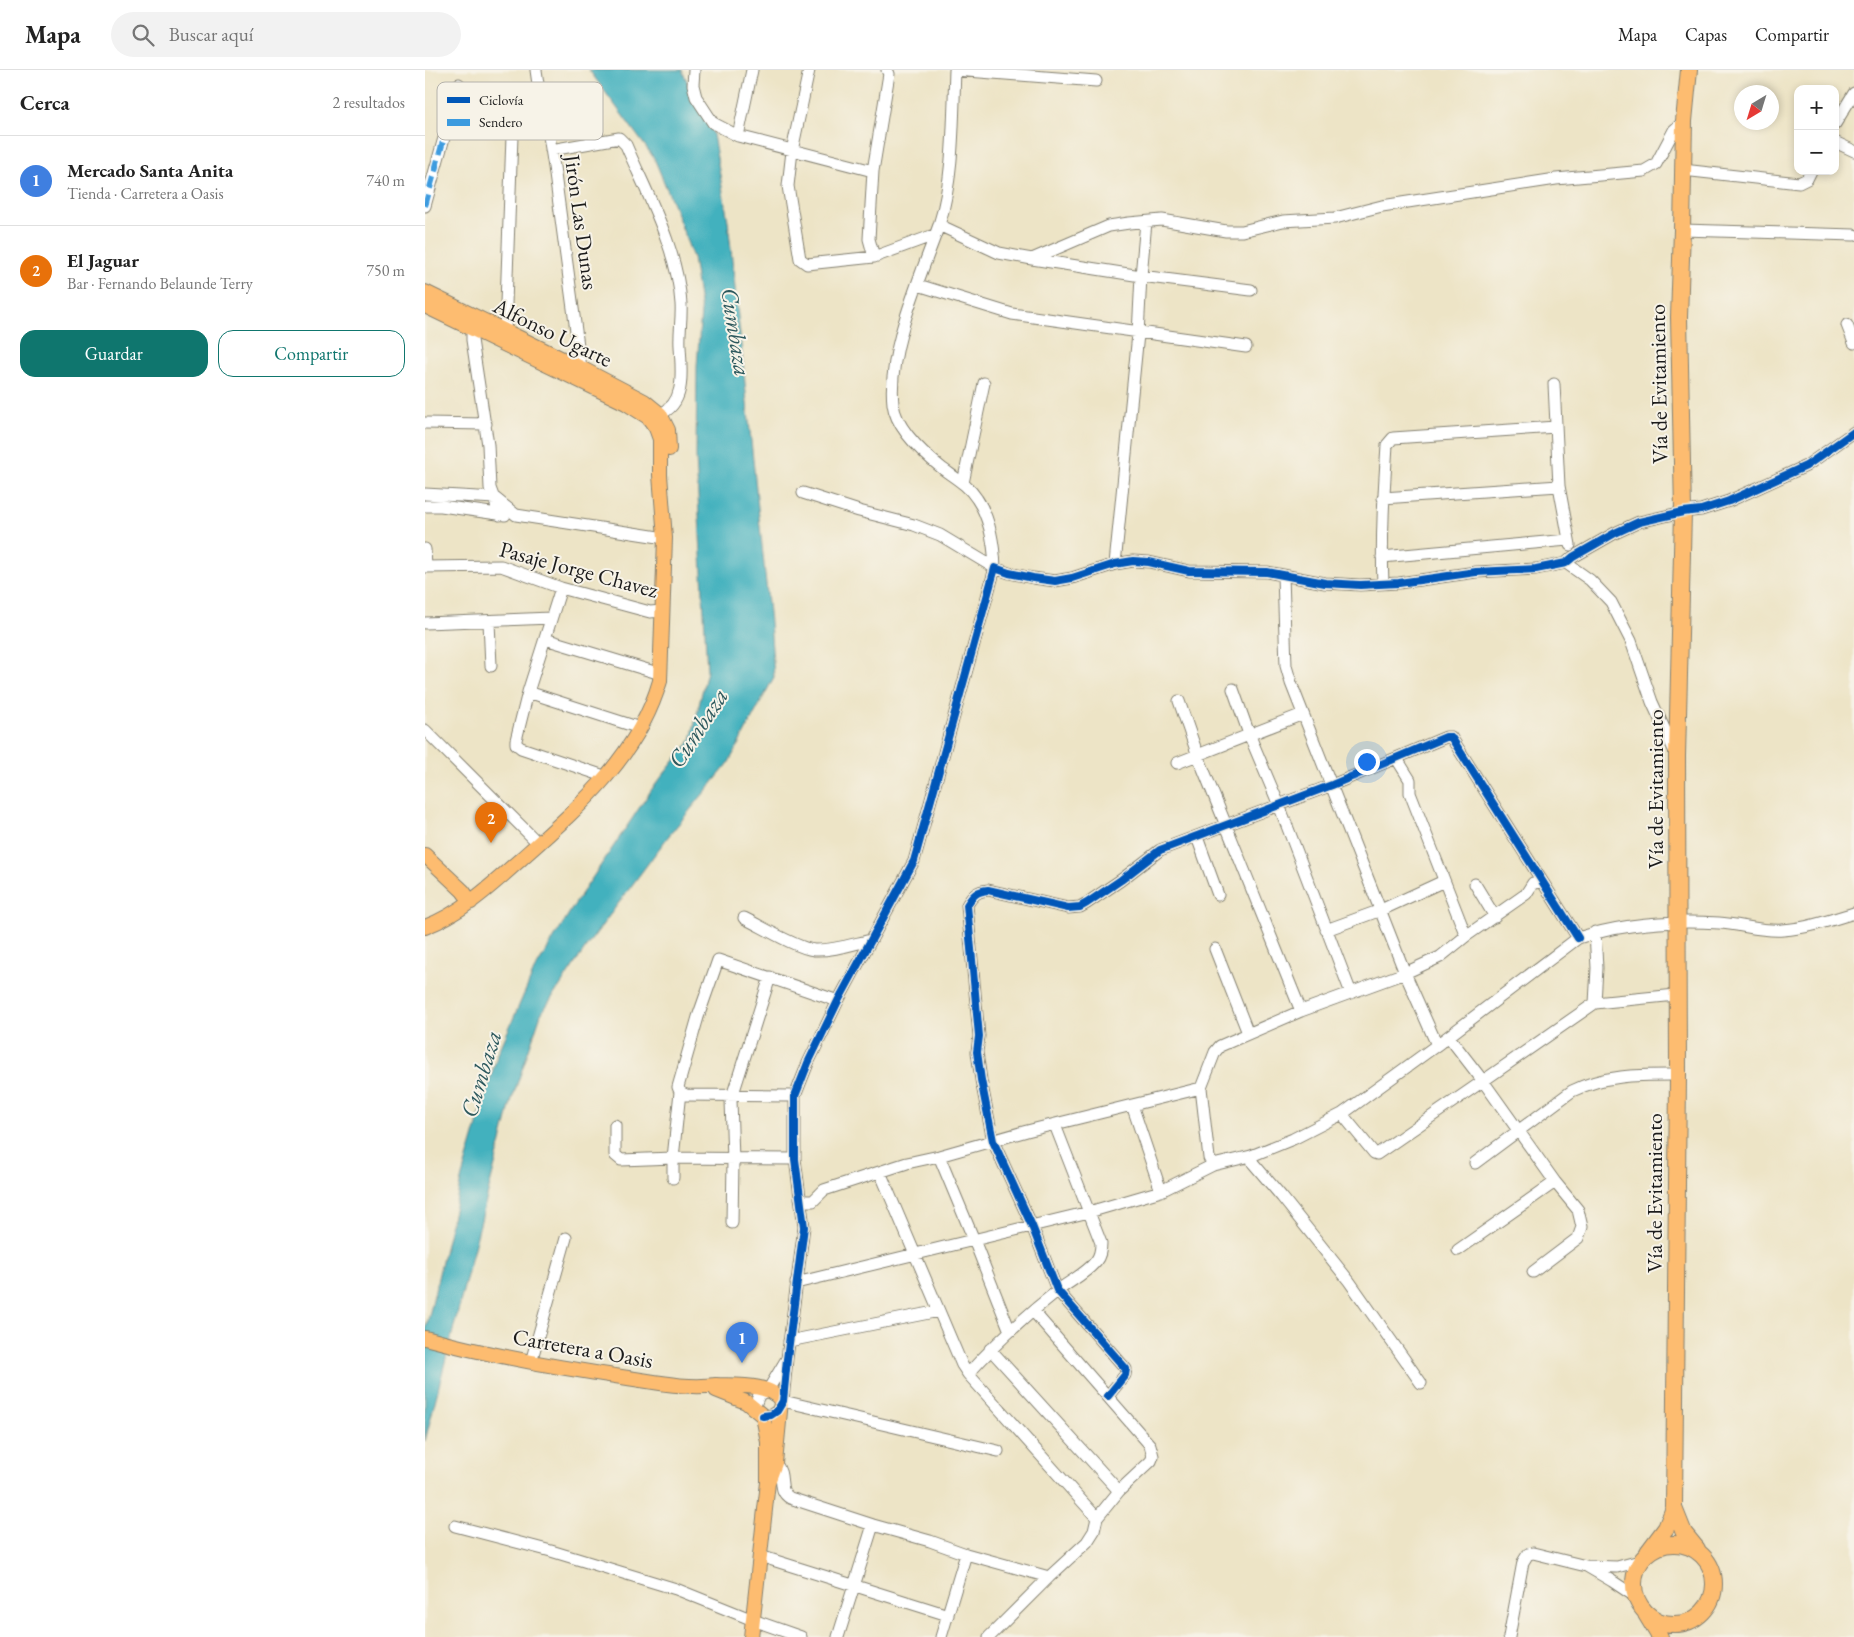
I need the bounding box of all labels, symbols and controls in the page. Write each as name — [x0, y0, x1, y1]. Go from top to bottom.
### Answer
search box — [111, 12, 461, 57]
text: Mapa — [25, 19, 81, 50]
icon: search — [129, 21, 157, 49]
text: Buscar aquí — [169, 22, 253, 47]
text: Mapa — [1618, 23, 1657, 46]
text: Capas — [1685, 23, 1727, 46]
text: Compartir — [1755, 23, 1829, 46]
legend — [437, 82, 603, 140]
north arrow — [1734, 85, 1779, 130]
map controls — [1794, 85, 1839, 175]
button: + — [1794, 85, 1839, 130]
text: Cerca — [20, 89, 70, 116]
text: Ciclovía — [479, 91, 524, 109]
text: 2 resultados — [333, 92, 405, 113]
text: Sendero — [479, 113, 523, 131]
button: − — [1794, 130, 1839, 175]
street label: Jirón Las Dunas — [557, 151, 605, 291]
text: Mercado Santa Anita — [67, 158, 233, 183]
text: 1 — [32, 170, 40, 191]
text: 740 m — [366, 170, 405, 191]
text: Tienda · Carretera a Oasis — [67, 183, 224, 204]
text: El Jaguar — [67, 248, 139, 273]
text: 2 — [32, 260, 40, 281]
text: 750 m — [366, 260, 405, 281]
text: Bar · Fernando Belaunde Terry — [67, 273, 253, 294]
water label: Cumbaza — [714, 285, 759, 378]
street label: Alfonso Ugarte — [487, 291, 618, 374]
street label: Vía de Evitamiento — [1643, 304, 1674, 464]
button: Guardar — [20, 330, 208, 377]
button: Compartir — [218, 330, 405, 377]
street label: Pasaje Jorge Chavez — [496, 534, 662, 605]
water label: Cumbaza — [660, 682, 735, 774]
street label: Vía de Evitamiento — [1641, 709, 1670, 869]
your location — [1354, 749, 1380, 775]
pin: 2 — [475, 802, 507, 843]
water label: Cumbaza — [453, 1027, 508, 1121]
street label: Vía de Evitamiento — [1640, 1113, 1669, 1273]
street label: Carretera a Oasis — [510, 1322, 655, 1375]
pin: 1 — [726, 1322, 758, 1363]

